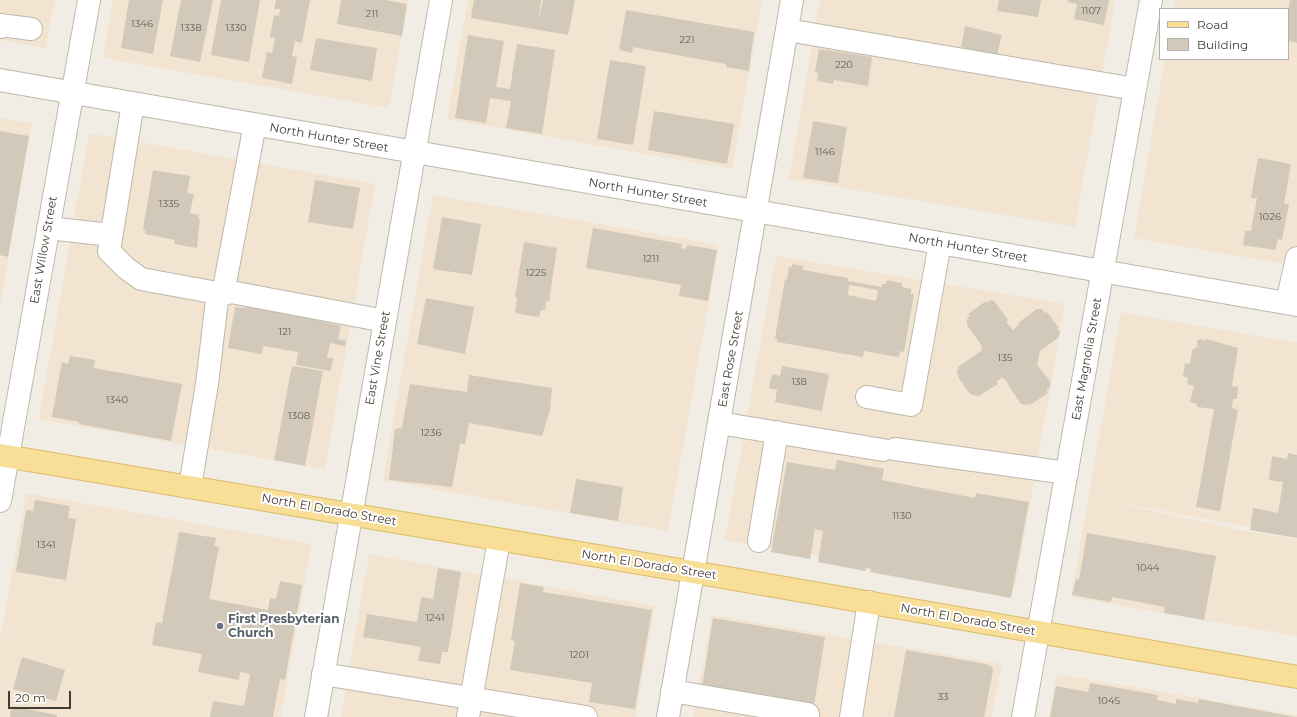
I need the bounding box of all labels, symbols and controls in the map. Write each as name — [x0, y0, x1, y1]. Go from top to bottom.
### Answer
house number: 1107 — [1081, 5, 1101, 17]
house number: 211 — [366, 8, 378, 20]
legend — [1159, 8, 1289, 60]
text: Road — [1197, 17, 1228, 32]
house number: 1346 — [131, 18, 153, 30]
house number: 1338 — [180, 22, 202, 34]
house number: 1330 — [225, 22, 247, 34]
house number: 221 — [680, 34, 694, 46]
text: Building — [1197, 37, 1248, 52]
house number: 220 — [835, 59, 853, 71]
street label: North Hunter Street — [268, 120, 390, 156]
house number: 1146 — [815, 146, 835, 158]
street label: North Hunter Street — [587, 175, 709, 211]
street label: East Willow Street — [27, 195, 61, 305]
house number: 1335 — [159, 198, 179, 210]
house number: 1026 — [1259, 211, 1281, 223]
street label: North Hunter Street — [907, 230, 1029, 266]
house number: 1211 — [643, 253, 659, 265]
house number: 1225 — [526, 267, 546, 279]
street label: East Magnolia Street — [1069, 297, 1105, 421]
street label: East Vine Street — [363, 310, 393, 406]
street label: East Rose Street — [715, 310, 747, 408]
house number: 121 — [279, 326, 291, 338]
house number: 135 — [998, 352, 1012, 364]
house number: 138 — [791, 376, 807, 388]
house number: 1340 — [106, 394, 128, 406]
house number: 1308 — [288, 410, 310, 422]
house number: 1236 — [420, 427, 442, 439]
street label: North El Dorado Street — [260, 491, 398, 529]
house number: 1130 — [892, 510, 912, 522]
house number: 1341 — [36, 539, 56, 551]
street label: North El Dorado Street — [580, 547, 718, 583]
house number: 1044 — [1136, 562, 1160, 574]
street label: North El Dorado Street — [899, 601, 1037, 639]
place label: First Presbyterian Church — [228, 612, 339, 640]
house number: 1241 — [425, 612, 445, 624]
marker: First Presbyterian Church — [215, 621, 225, 631]
house number: 1201 — [569, 649, 589, 661]
scale bar — [10, 683, 73, 709]
text: 20 m — [15, 690, 46, 705]
house number: 33 — [937, 691, 949, 703]
house number: 1045 — [1098, 695, 1120, 707]

